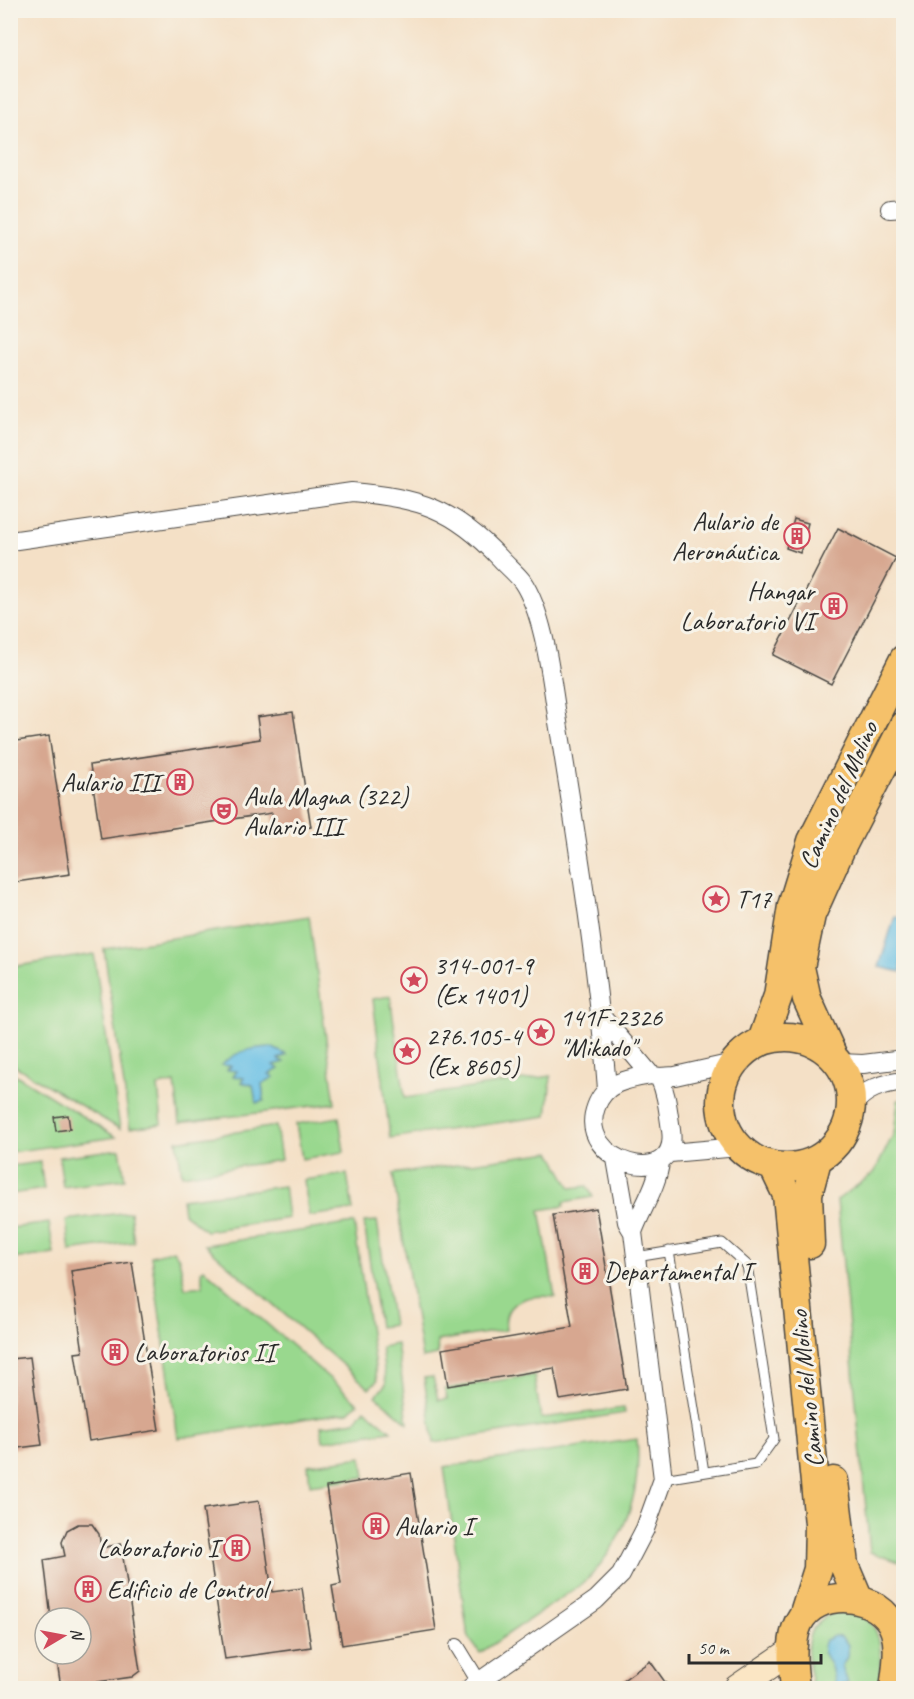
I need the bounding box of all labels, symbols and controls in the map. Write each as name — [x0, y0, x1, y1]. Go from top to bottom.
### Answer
place label: Aulario de Aeronáutica — [672, 505, 780, 568]
building icon: Aulario de Aeronáutica — [782, 521, 812, 551]
place label: Hangar Laboratorio VI — [680, 575, 820, 638]
building icon: Hangar Laboratorio VI — [819, 591, 849, 621]
street label: Camino del Molino — [791, 715, 886, 874]
place label: Aulario III — [61, 766, 166, 799]
building icon: Aulario III — [165, 767, 195, 797]
place label: Aula Magna (322) Aulario III — [244, 780, 409, 843]
theatre icon: Aula Magna (322) Aulario III — [209, 796, 239, 826]
place label: T17 — [736, 883, 773, 916]
place icon: T17 — [701, 884, 731, 914]
place label: 314-001-9 (Ex 1401) — [434, 949, 535, 1012]
place icon: 314-001-9 (Ex 1401) — [399, 965, 429, 995]
place label: 141F-2326 "Mikado" — [560, 1001, 663, 1064]
place icon: 141F-2326 "Mikado" — [526, 1017, 556, 1047]
place label: 276.105-4 (Ex 8605) — [426, 1020, 524, 1083]
place icon: 276.105-4 (Ex 8605) — [392, 1036, 422, 1066]
place label: Departamental I — [604, 1255, 757, 1288]
building icon: Departamental I — [570, 1256, 600, 1286]
street label: Camino del Molino — [782, 1307, 831, 1469]
place label: Laboratorios II — [134, 1336, 280, 1369]
building icon: Laboratorios II — [100, 1337, 130, 1367]
place label: Aulario I — [395, 1510, 478, 1543]
building icon: Aulario I — [361, 1511, 391, 1541]
place label: Laboratorio I — [97, 1532, 224, 1565]
building icon: Laboratorio I — [222, 1533, 252, 1563]
place label: Edificio de Control — [107, 1573, 271, 1606]
building icon: Edificio de Control — [73, 1574, 103, 1604]
north arrow — [33, 1606, 93, 1666]
text: N — [66, 1627, 88, 1643]
scale bar — [689, 1627, 821, 1665]
text: 50 m — [698, 1637, 731, 1659]

